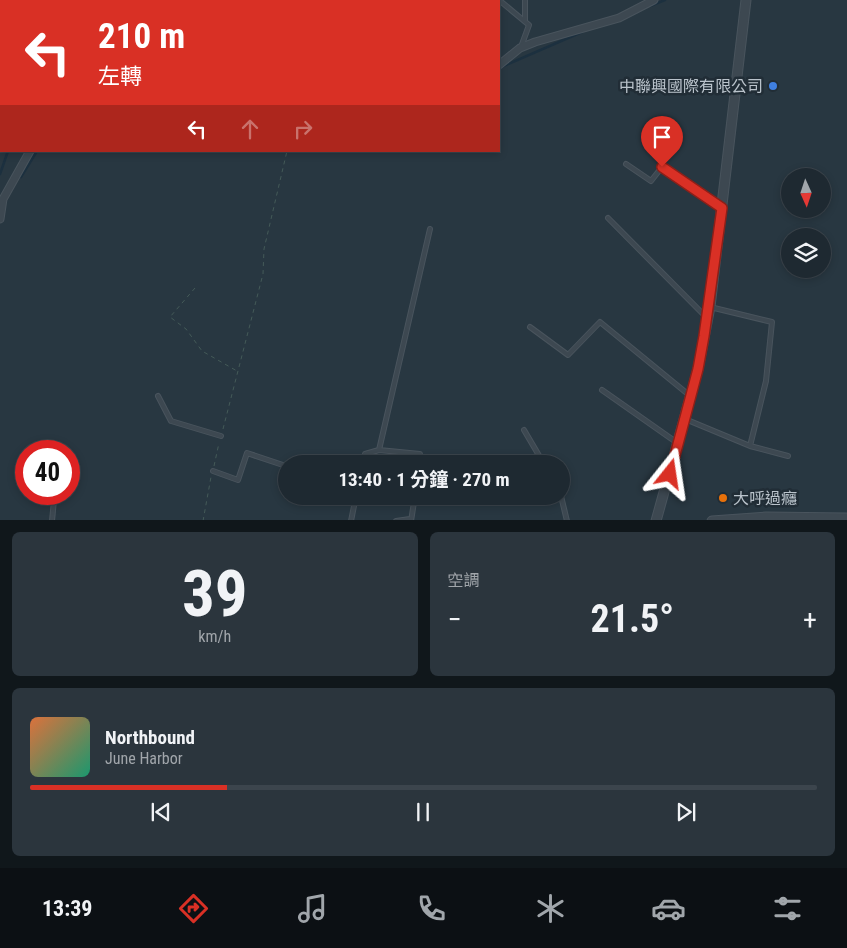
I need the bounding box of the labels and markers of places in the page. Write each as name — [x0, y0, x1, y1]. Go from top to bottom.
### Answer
place label: 中聯興國際有限公司 — [619, 77, 763, 96]
marker: 中聯興國際有限公司 — [767, 80, 779, 92]
pin — [641, 116, 683, 167]
place label: 大呼過癮 — [733, 489, 797, 508]
marker: 大呼過癮 — [717, 492, 729, 504]

